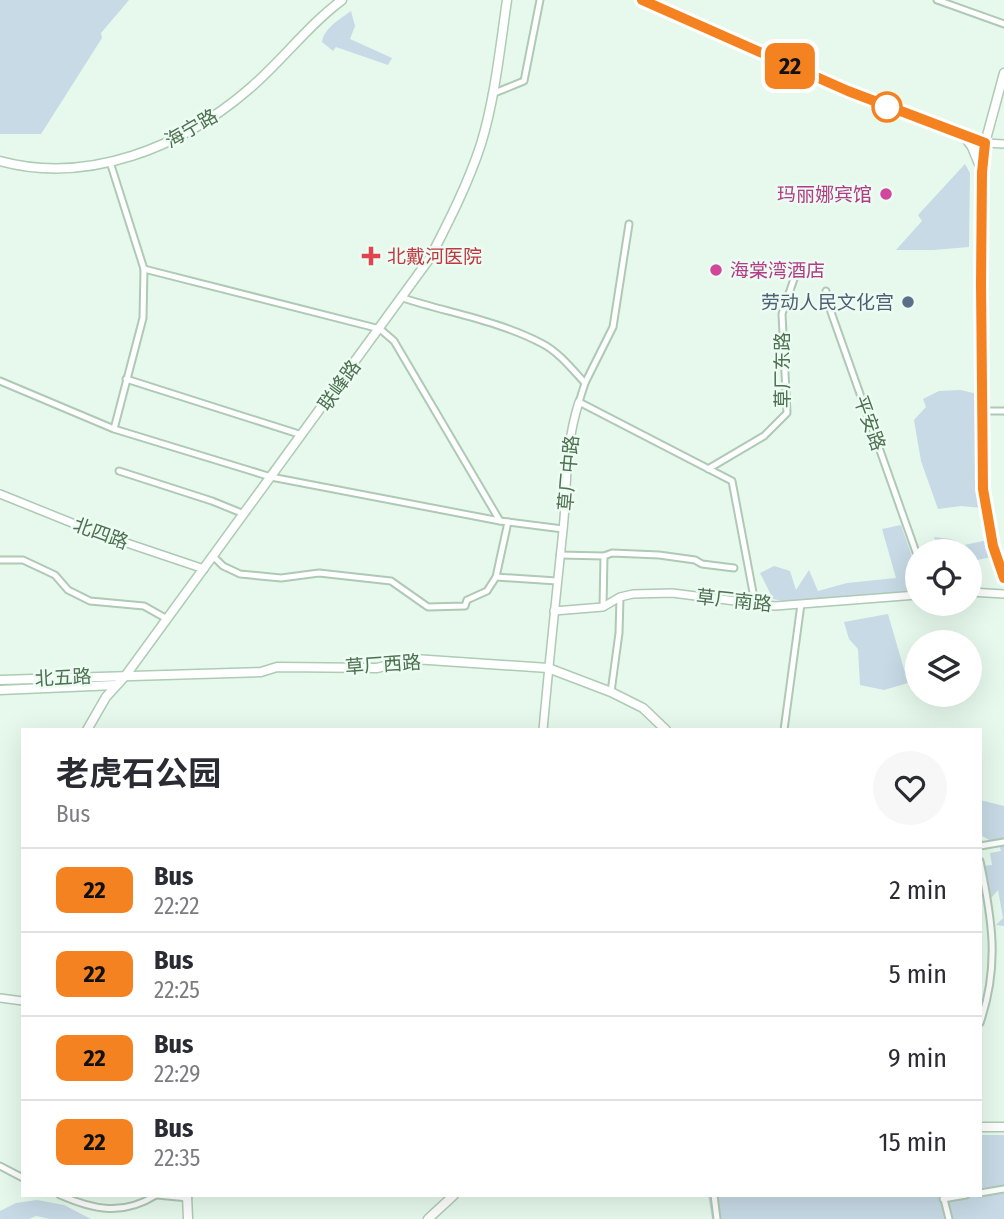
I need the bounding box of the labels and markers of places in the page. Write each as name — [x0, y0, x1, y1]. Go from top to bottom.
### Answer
unlabelled marker — [872, 92, 902, 122]
place label: 玛丽娜宾馆 — [777, 183, 872, 206]
marker: 玛丽娜宾馆 — [878, 186, 894, 202]
place label: 北戴河医院 — [387, 245, 482, 268]
marker: 北戴河医院 — [361, 246, 381, 266]
place label: 海棠湾酒店 — [730, 259, 825, 282]
marker: 海棠湾酒店 — [708, 262, 724, 278]
place label: 劳动人民文化宫 — [761, 291, 894, 314]
marker: 劳动人民文化宫 — [900, 294, 916, 310]

